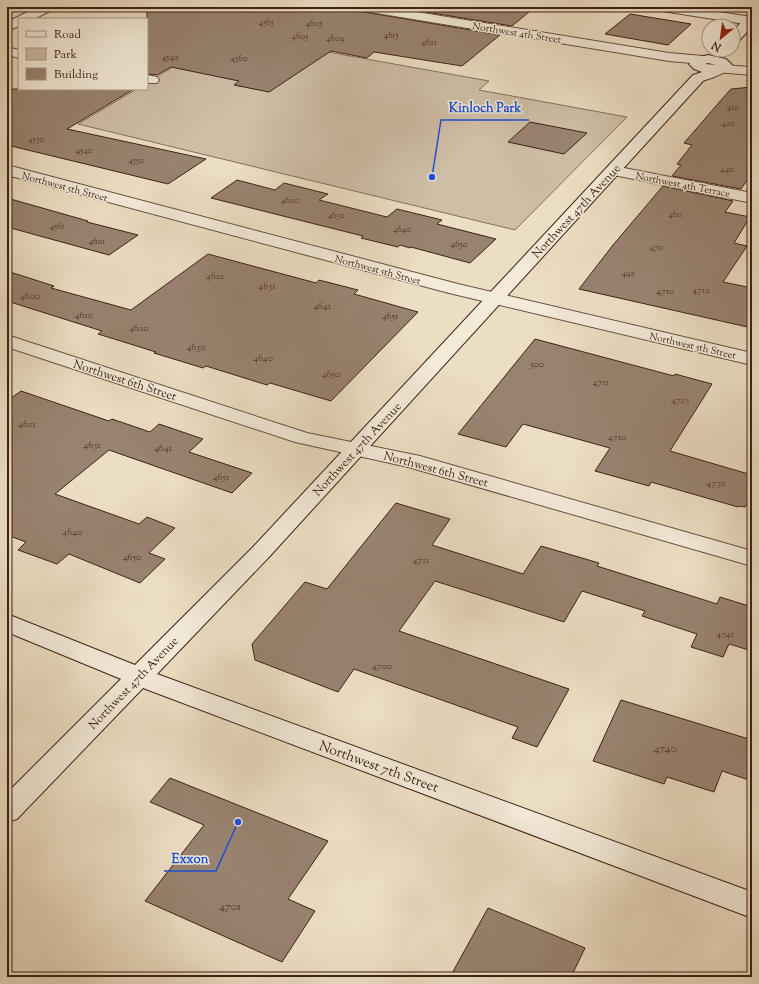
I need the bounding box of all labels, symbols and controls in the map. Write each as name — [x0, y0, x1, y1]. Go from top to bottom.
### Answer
house number: 4565 — [258, 16, 274, 29]
house number: 4605 — [306, 17, 322, 30]
legend — [18, 18, 148, 90]
north arrow — [701, 18, 741, 58]
street label: Northwest 4th Street — [471, 19, 563, 48]
text: Road — [54, 26, 81, 44]
house number: 4615 — [384, 29, 398, 42]
house number: 4605 — [292, 30, 308, 43]
house number: 4609 — [326, 32, 345, 45]
house number: 4621 — [421, 36, 437, 49]
text: N — [709, 37, 725, 55]
text: Park — [54, 46, 77, 64]
house number: 4540 — [162, 51, 179, 64]
house number: 4560 — [231, 52, 248, 65]
text: Building — [54, 66, 98, 84]
callout: Kinloch Park — [441, 95, 529, 120]
text: Kinloch Park — [449, 100, 522, 118]
house number: 410 — [727, 101, 739, 114]
house number: 420 — [721, 117, 735, 130]
house number: 4530 — [28, 133, 44, 146]
house number: 4540 — [76, 144, 93, 157]
house number: 4550 — [128, 154, 144, 167]
street label: Northwest 47th Avenue — [528, 160, 626, 263]
house number: 440 — [720, 163, 734, 176]
street label: Northwest 5th Street — [20, 169, 110, 206]
street label: Northwest 4th Terrace — [634, 169, 732, 202]
house number: 4620 — [281, 194, 299, 207]
house number: 460 — [668, 208, 682, 221]
house number: 4630 — [327, 209, 345, 222]
house number: 4561 — [49, 220, 65, 233]
house number: 4640 — [393, 223, 411, 236]
house number: 4601 — [89, 235, 105, 248]
house number: 4650 — [451, 238, 468, 251]
house number: 470 — [649, 241, 663, 254]
street label: Northwest 5th Street — [333, 252, 423, 289]
house number: 492 — [621, 267, 635, 280]
house number: 4621 — [206, 269, 225, 284]
house number: 4631 — [258, 279, 276, 294]
house number: 4712 — [692, 283, 710, 298]
house number: 4710 — [656, 284, 674, 299]
house number: 4600 — [20, 289, 40, 304]
house number: 4641 — [313, 299, 332, 314]
house number: 4610 — [75, 308, 93, 323]
house number: 4651 — [382, 309, 399, 324]
house number: 4620 — [129, 321, 149, 336]
street label: Northwest 5th Street — [648, 329, 738, 364]
house number: 4630 — [186, 340, 206, 355]
house number: 4640 — [253, 351, 273, 366]
street label: Northwest 6th Street — [71, 356, 179, 406]
house number: 500 — [529, 357, 544, 372]
house number: 4650 — [322, 367, 340, 382]
house number: 4711 — [593, 375, 610, 390]
house number: 4723 — [671, 393, 689, 408]
street label: Northwest 47th Avenue — [309, 398, 407, 501]
house number: 4621 — [18, 417, 37, 432]
house number: 4710 — [608, 430, 626, 445]
house number: 4631 — [83, 438, 101, 453]
house number: 4641 — [154, 441, 173, 456]
street label: Northwest 6th Street — [381, 447, 490, 493]
house number: 4651 — [213, 470, 230, 485]
house number: 4730 — [706, 476, 726, 491]
house number: 4640 — [62, 525, 82, 540]
house number: 4650 — [123, 550, 141, 565]
house number: 4711 — [413, 553, 430, 568]
house number: 4741 — [716, 627, 735, 642]
street label: Northwest 47th Avenue — [85, 633, 183, 734]
house number: 4700 — [372, 659, 392, 674]
street label: Northwest 7th Street — [316, 737, 441, 799]
house number: 4740 — [653, 740, 677, 758]
callout: Exxon — [164, 846, 216, 871]
text: Exxon — [172, 851, 209, 869]
house number: 4701 — [219, 898, 241, 916]

